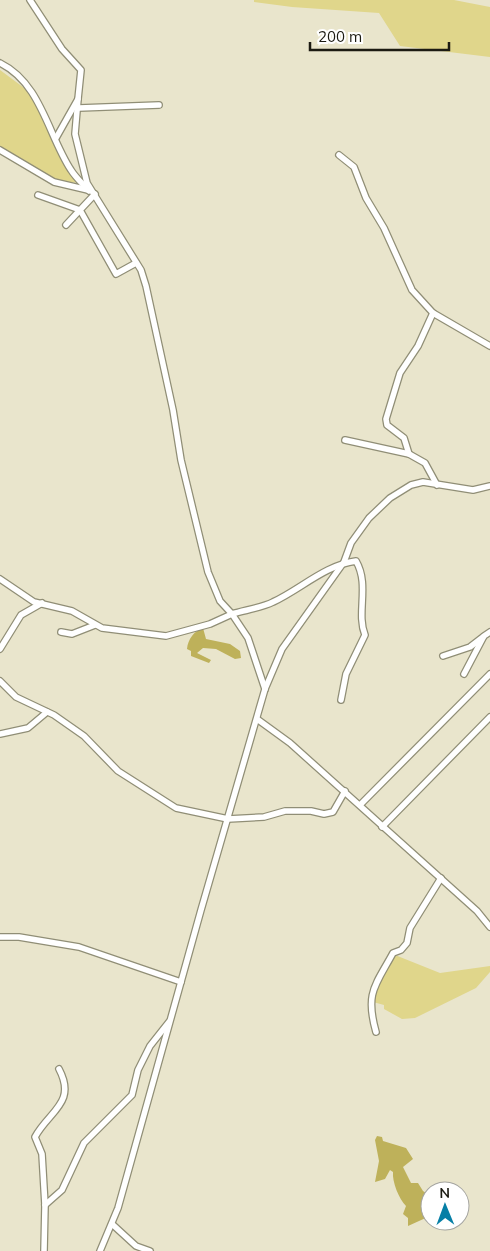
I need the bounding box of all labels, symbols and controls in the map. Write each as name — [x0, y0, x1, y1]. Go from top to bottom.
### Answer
scale bar — [310, 20, 449, 52]
text: 200 m — [318, 27, 362, 46]
north arrow — [420, 1181, 470, 1231]
text: N — [439, 1184, 450, 1202]

